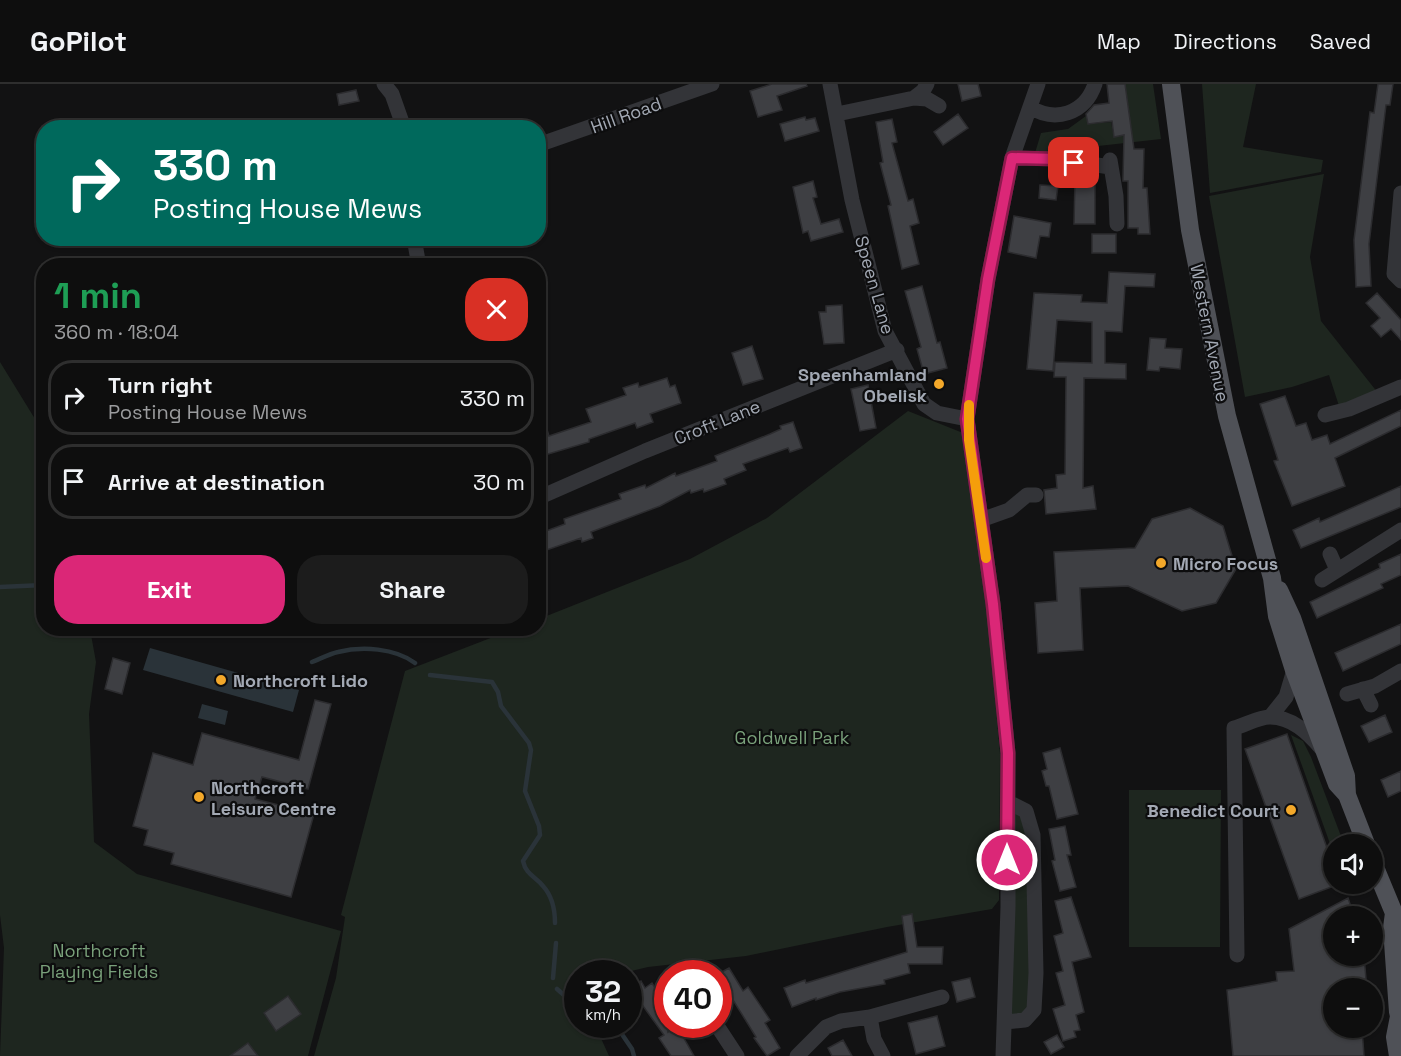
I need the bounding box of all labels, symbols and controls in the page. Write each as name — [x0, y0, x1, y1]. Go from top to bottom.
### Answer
text: GoPilot — [30, 23, 127, 59]
text: Map — [1097, 28, 1141, 55]
text: Directions — [1174, 28, 1277, 55]
text: Saved — [1310, 28, 1371, 55]
street label: Hill Road — [587, 92, 665, 138]
pin — [1048, 137, 1099, 188]
text: 330 m — [153, 139, 278, 192]
icon: right — [54, 144, 132, 222]
icon: arrive — [1057, 146, 1090, 179]
text: Posting House Mews — [153, 191, 422, 226]
street label: Speen Lane — [850, 233, 900, 337]
street label: Western Avenue — [1185, 262, 1235, 404]
text: 1 min — [54, 273, 142, 319]
button: close — [465, 278, 528, 341]
text: 360 m · 18:04 — [54, 319, 179, 345]
place label: Speenhamland Obelisk — [798, 363, 927, 407]
text: Turn right — [108, 371, 213, 399]
marker: Speenhamland Obelisk — [932, 377, 946, 391]
icon: right — [57, 381, 90, 414]
text: 330 m — [460, 384, 525, 412]
street label: Croft Lane — [670, 394, 764, 450]
text: Posting House Mews — [108, 399, 307, 425]
icon: arrive — [57, 465, 90, 498]
text: Arrive at destination — [108, 468, 325, 496]
text: 30 m — [473, 468, 525, 496]
place label: Micro Focus — [1173, 552, 1278, 575]
button: Exit — [54, 555, 285, 624]
button: Share — [297, 555, 528, 624]
marker: Micro Focus — [1154, 556, 1168, 570]
place label: Northcroft Lido — [233, 669, 368, 692]
marker: Northcroft Lido — [214, 673, 228, 687]
park label: Goldwell Park — [735, 726, 850, 749]
place label: Northcroft Leisure Centre — [211, 776, 336, 820]
marker: Northcroft Leisure Centre — [192, 790, 206, 804]
place label: Benedict Court — [1147, 799, 1279, 822]
marker: Benedict Court — [1284, 803, 1298, 817]
position arrow — [975, 828, 1039, 892]
map controls — [1323, 834, 1383, 1038]
button: sound — [1323, 834, 1383, 894]
button: + — [1323, 906, 1383, 966]
park label: Northcroft Playing Fields — [40, 939, 158, 983]
speed limit sign: 40 — [654, 960, 732, 1038]
text: 32 — [585, 972, 621, 1011]
button: − — [1323, 978, 1383, 1038]
text: km/h — [585, 1005, 621, 1024]

